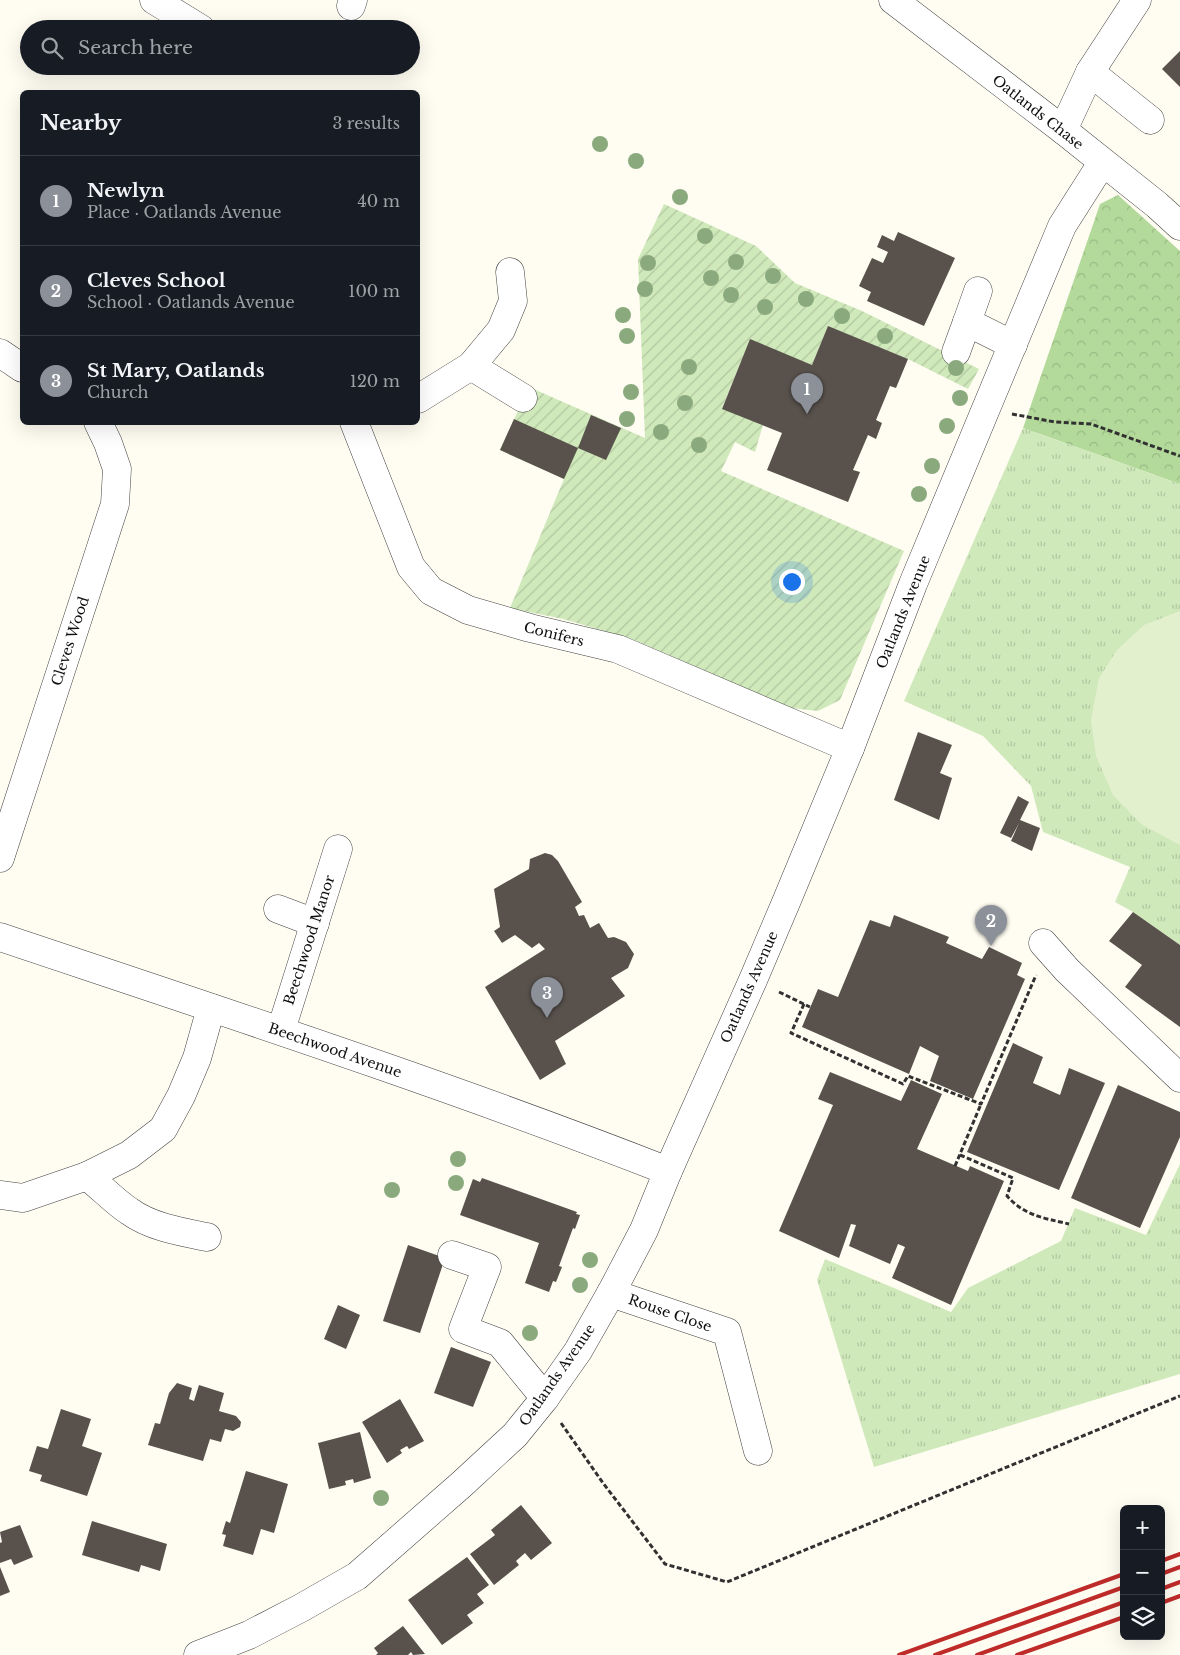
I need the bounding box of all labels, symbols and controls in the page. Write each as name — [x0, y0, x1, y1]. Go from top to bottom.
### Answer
search box — [20, 20, 420, 75]
icon: search — [38, 34, 66, 62]
text: Search here — [78, 36, 193, 59]
street label: Oatlands Chase — [989, 71, 1087, 153]
text: Nearby — [40, 110, 121, 136]
text: 3 results — [332, 113, 400, 133]
text: Newlyn — [87, 179, 165, 202]
text: 1 — [53, 191, 59, 211]
text: 40 m — [357, 191, 400, 211]
text: Place · Oatlands Avenue — [87, 202, 282, 222]
text: Cleves School — [87, 269, 225, 292]
text: 2 — [51, 281, 61, 301]
text: 100 m — [348, 281, 400, 301]
text: School · Oatlands Avenue — [87, 292, 295, 312]
text: St Mary, Oatlands — [87, 359, 265, 382]
text: 3 — [51, 371, 61, 391]
text: 120 m — [350, 371, 400, 391]
pin: 1 — [791, 373, 823, 414]
text: Church — [87, 382, 149, 402]
street label: Oatlands Avenue — [872, 553, 934, 671]
your location — [779, 569, 805, 595]
street label: Cleves Wood — [47, 594, 93, 688]
street label: Conifers — [522, 618, 586, 650]
street label: Beechwood Manor — [279, 872, 339, 1007]
pin: 2 — [975, 905, 1007, 946]
street label: Oatlands Avenue — [716, 928, 782, 1046]
pin: 3 — [531, 977, 563, 1018]
street label: Beechwood Avenue — [266, 1019, 404, 1081]
street label: Rouse Close — [626, 1290, 714, 1336]
street label: Oatlands Avenue — [515, 1320, 599, 1430]
map controls — [1120, 1505, 1165, 1640]
button: + — [1120, 1505, 1165, 1550]
button: − — [1120, 1550, 1165, 1595]
button: layers — [1120, 1595, 1165, 1640]

